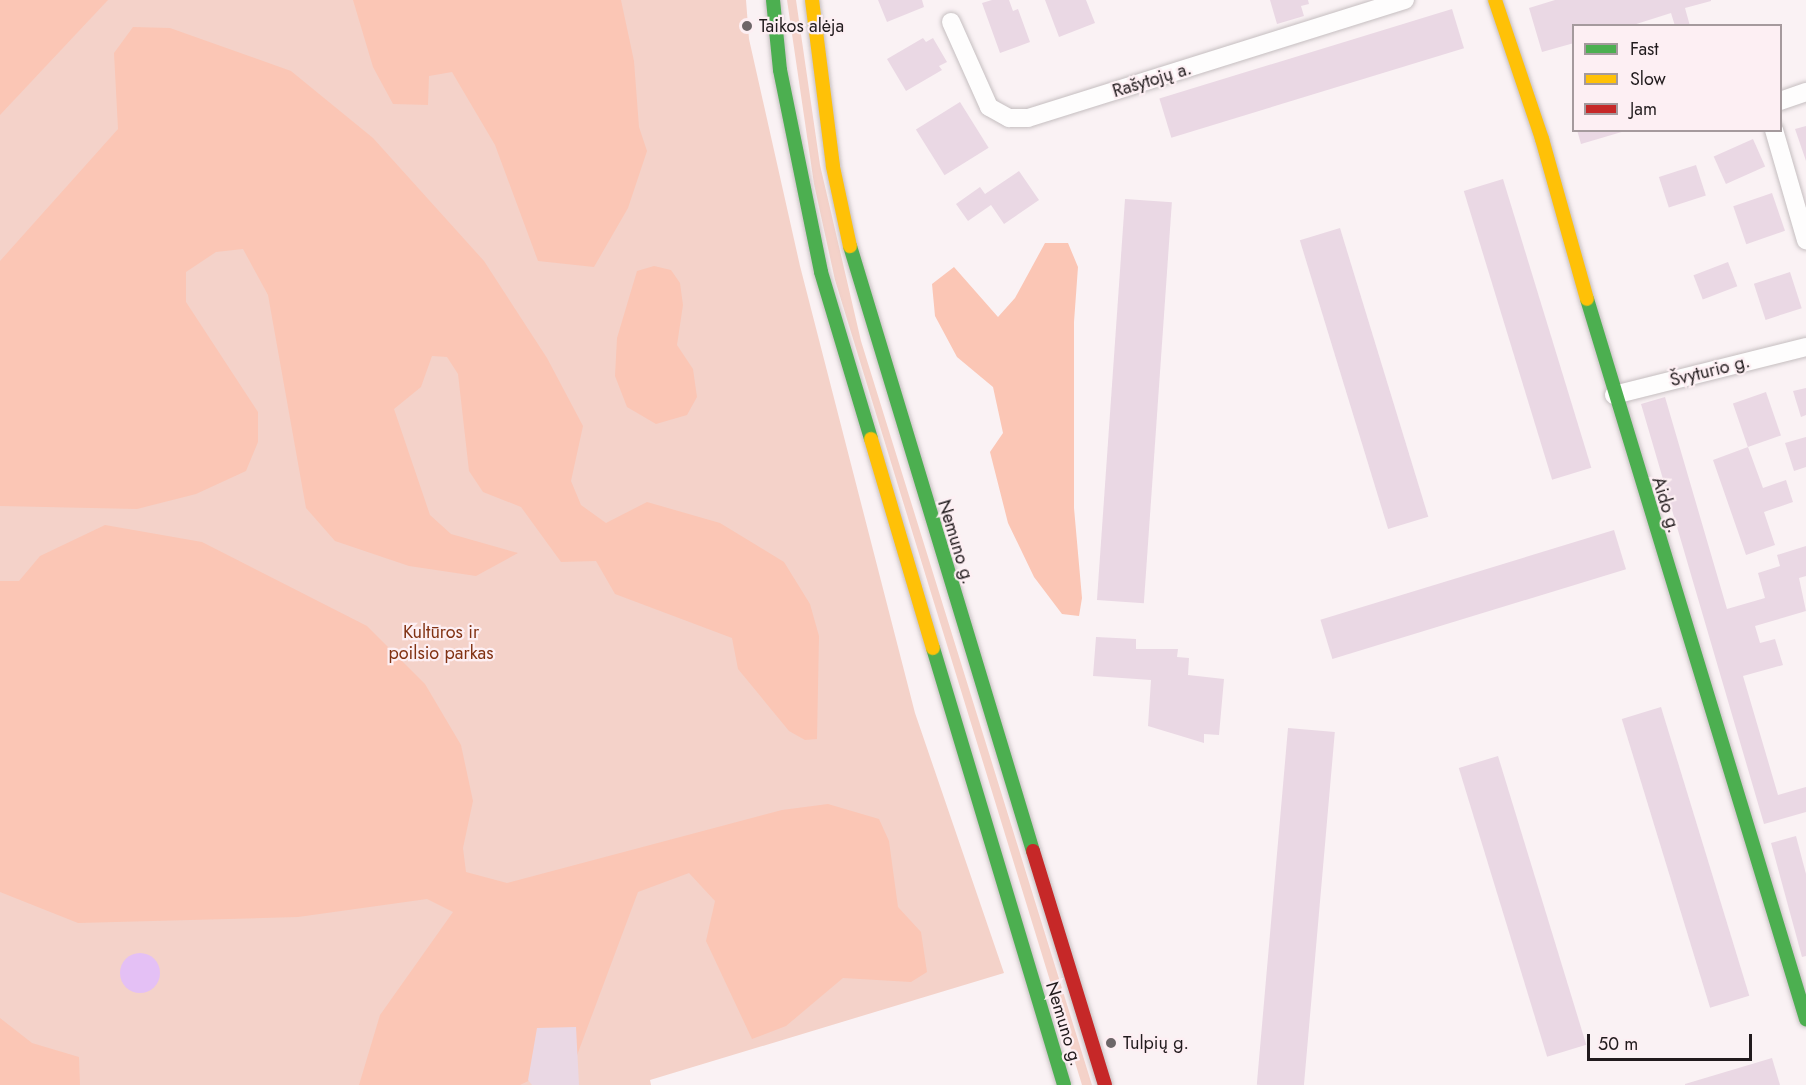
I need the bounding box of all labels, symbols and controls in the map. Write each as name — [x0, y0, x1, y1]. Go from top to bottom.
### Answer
place label: Taikos alėja — [759, 15, 844, 37]
marker: Taikos alėja — [740, 19, 754, 33]
legend — [1572, 24, 1782, 132]
text: Fast — [1630, 36, 1659, 62]
street label: Rašytojų a. — [1110, 58, 1194, 102]
text: Slow — [1630, 66, 1666, 92]
text: Jam — [1630, 96, 1657, 122]
street label: Švyturio g. — [1668, 351, 1752, 391]
street label: Aido g. — [1647, 474, 1685, 536]
street label: Nemuno g. — [933, 497, 979, 587]
park label: Kultūros ir poilsio parkas — [389, 622, 493, 664]
street label: Nemuno g. — [1041, 979, 1087, 1069]
scale bar — [1590, 1022, 1755, 1060]
text: 50 m — [1598, 1031, 1638, 1057]
place label: Tulpių g. — [1123, 1032, 1189, 1054]
marker: Tulpių g. — [1104, 1036, 1118, 1050]

